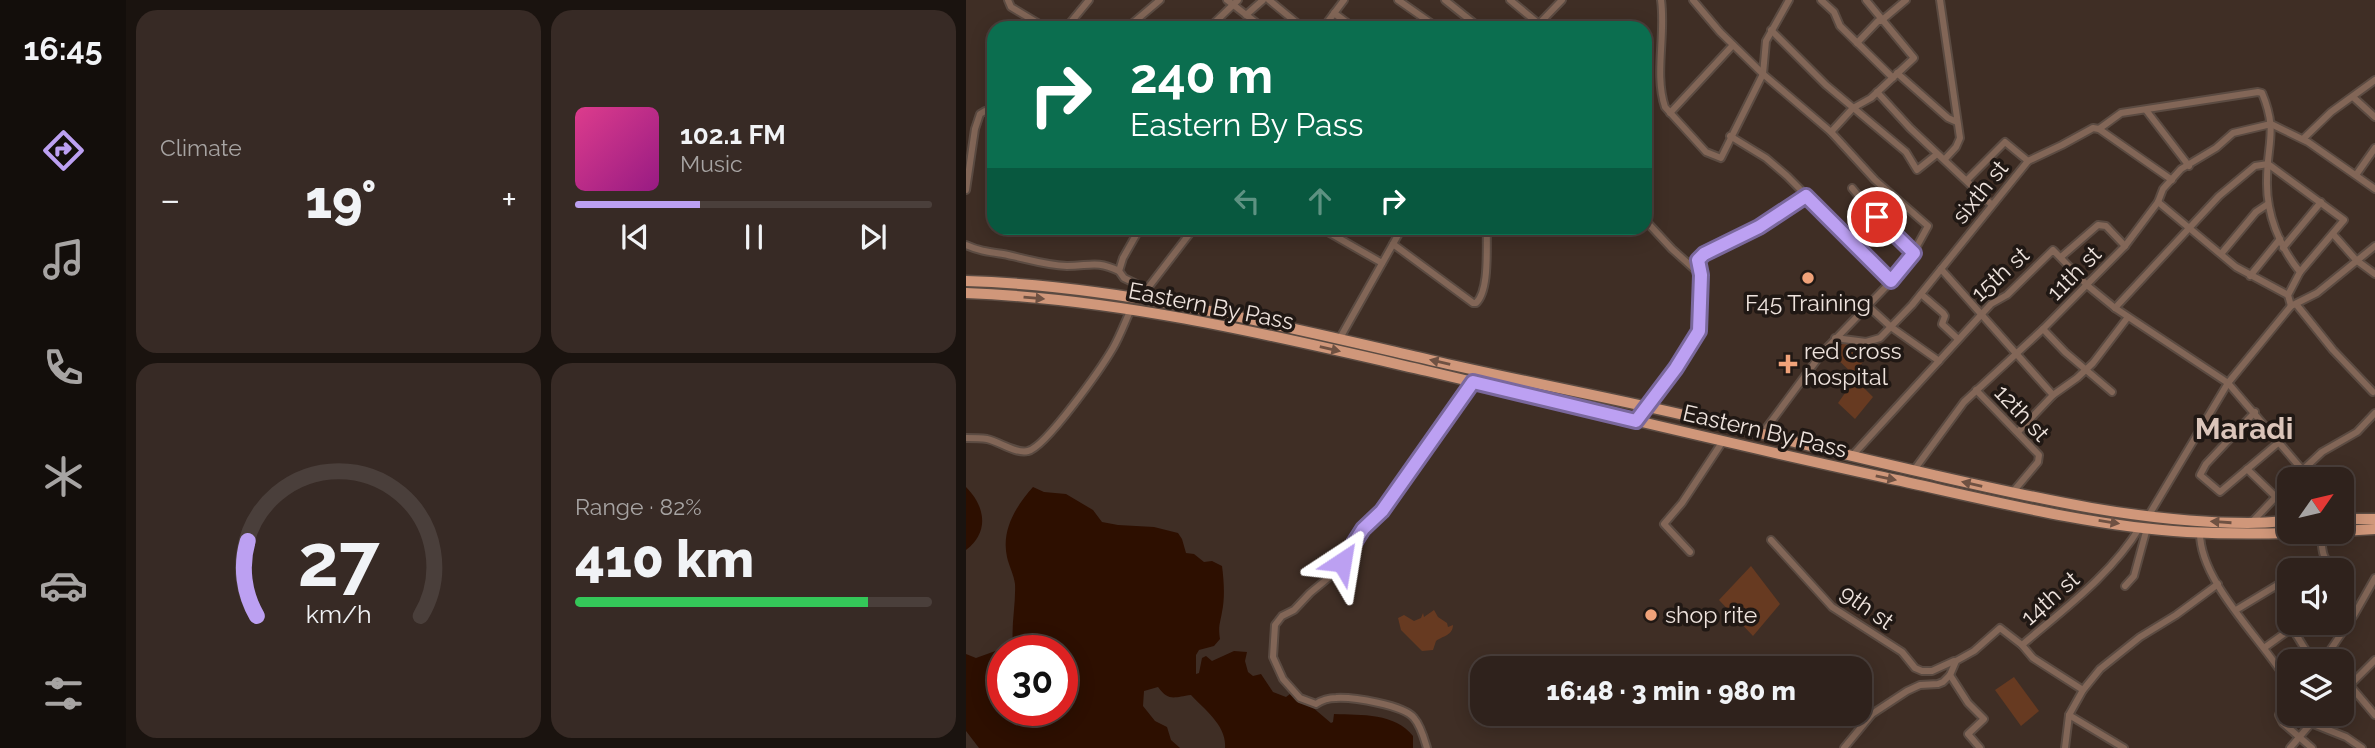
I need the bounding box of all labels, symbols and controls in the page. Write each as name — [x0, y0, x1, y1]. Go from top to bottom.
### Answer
text: 16:45 — [23, 30, 103, 67]
text: 240 m — [1130, 47, 1273, 104]
icon: right — [1015, 49, 1106, 140]
text: Eastern By Pass — [1130, 106, 1363, 143]
text: 102.1 FM — [680, 120, 786, 150]
icon: directions — [39, 126, 88, 175]
text: Climate — [160, 134, 242, 161]
text: Music — [680, 150, 743, 177]
street label: sixth st — [1946, 154, 2013, 229]
text: 19° — [305, 169, 377, 230]
text: − — [160, 177, 180, 222]
text: + — [501, 177, 517, 222]
icon: left — [1228, 182, 1266, 220]
icon: ahead — [1301, 182, 1339, 220]
icon: right — [1374, 182, 1412, 220]
pin — [1847, 187, 1907, 247]
icon: arrive — [1858, 198, 1896, 236]
icon: previous — [616, 218, 654, 256]
icon: pause — [735, 218, 773, 256]
icon: next — [854, 218, 892, 256]
icon: music — [39, 235, 88, 284]
street label: 11th st — [2041, 240, 2107, 305]
street label: 15th st — [1965, 241, 2034, 306]
marker: F45 Training — [1800, 270, 1816, 286]
street label: Eastern By Pass — [1126, 276, 1296, 335]
place label: F45 Training — [1745, 289, 1871, 316]
one-way arrow — [1023, 293, 1045, 304]
place label: red cross hospital — [1804, 337, 1902, 390]
icon: phone — [39, 343, 88, 392]
one-way arrow — [1319, 343, 1341, 354]
marker: red cross hospital — [1778, 354, 1798, 374]
one-way arrow — [1429, 356, 1451, 367]
street label: 12th st — [1989, 379, 2055, 447]
street label: Eastern By Pass — [1680, 398, 1850, 463]
district label: Maradi — [2195, 411, 2293, 446]
icon: climate — [39, 452, 88, 501]
north arrow — [2277, 467, 2354, 544]
map controls — [2277, 467, 2354, 726]
one-way arrow — [1875, 472, 1897, 483]
one-way arrow — [1961, 478, 1983, 489]
text: Range · 82% — [575, 493, 702, 520]
one-way arrow — [2210, 516, 2232, 527]
one-way arrow — [2098, 517, 2120, 528]
text: 27 — [298, 519, 380, 604]
position arrow — [1305, 525, 1379, 599]
text: 410 km — [575, 528, 754, 589]
button: sound — [2277, 558, 2354, 635]
icon: car — [39, 561, 88, 610]
street label: 14th st — [2015, 565, 2084, 630]
street label: 9th st — [1835, 579, 1900, 635]
text: km/h — [306, 599, 371, 629]
place label: shop rite — [1665, 601, 1757, 628]
marker: shop rite — [1643, 607, 1659, 623]
speed limit sign: 30 — [987, 635, 1078, 726]
button: layers — [2277, 649, 2354, 726]
icon: filters — [39, 669, 88, 718]
text: 16:48 · 3 min · 980 m — [1546, 676, 1796, 706]

